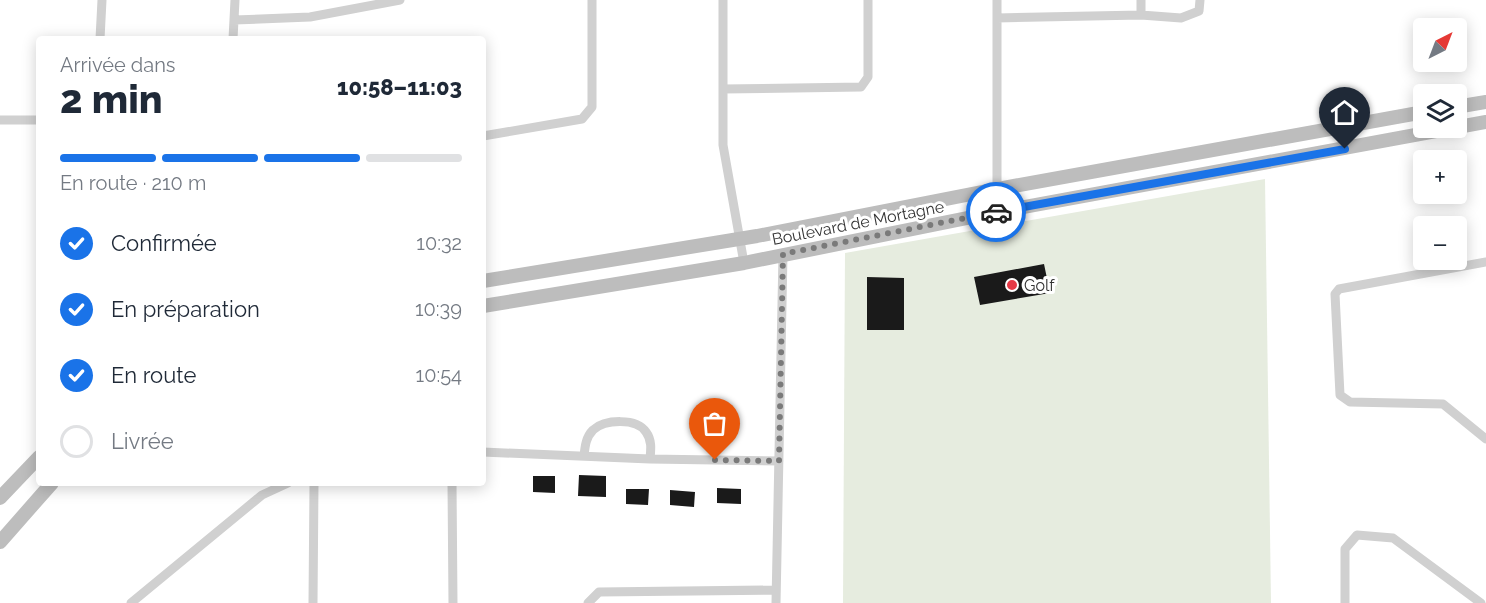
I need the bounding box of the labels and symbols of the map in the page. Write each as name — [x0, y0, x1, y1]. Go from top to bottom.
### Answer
north arrow — [1413, 18, 1467, 72]
pin — [1319, 87, 1370, 149]
courier — [966, 182, 1026, 242]
street label: Boulevard de Mortagne — [770, 197, 946, 249]
place label: Golf — [1024, 276, 1055, 295]
marker: Golf — [1005, 278, 1019, 292]
pin — [689, 398, 740, 460]

